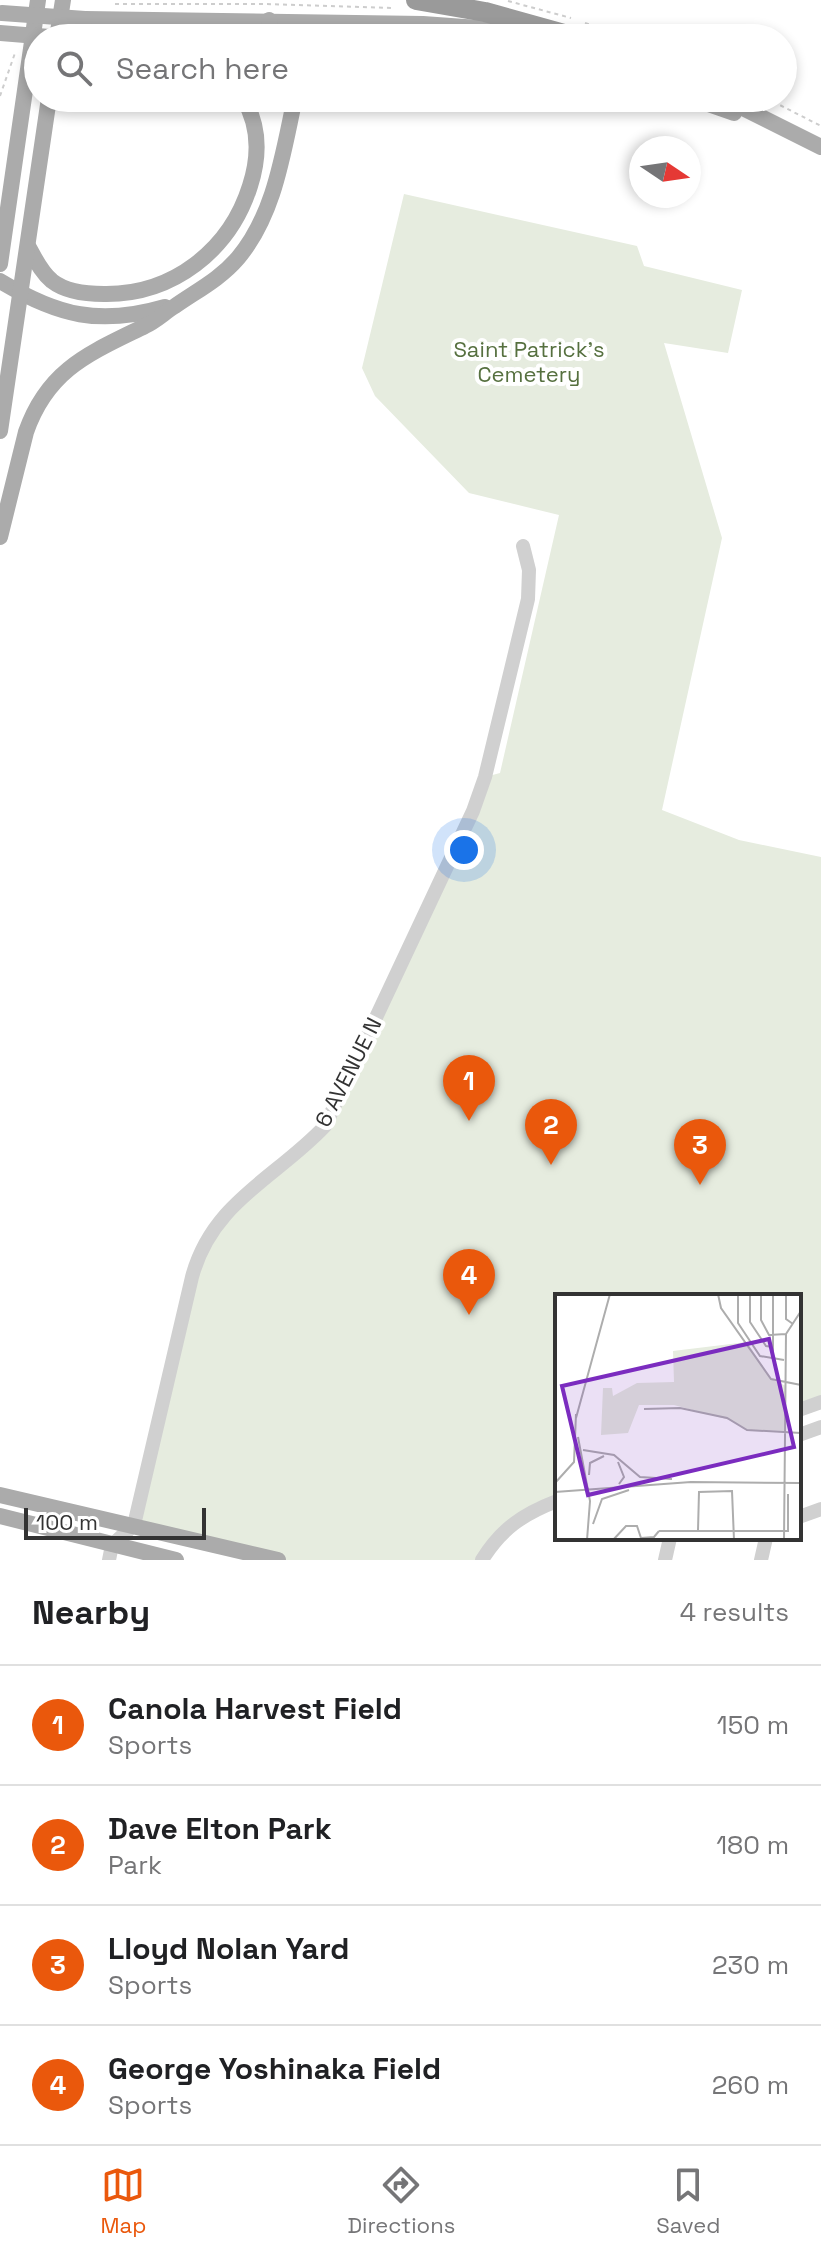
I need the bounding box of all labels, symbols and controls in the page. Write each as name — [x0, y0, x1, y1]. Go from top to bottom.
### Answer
search box — [24, 24, 797, 112]
icon: search — [52, 46, 96, 90]
text: Search here — [116, 49, 289, 88]
north arrow — [629, 136, 701, 208]
park label: Saint Patrick's Cemetery — [453, 335, 605, 388]
your location — [444, 830, 484, 870]
street label: 6 AVENUE N — [308, 1012, 388, 1132]
pin: 1 — [443, 1055, 495, 1121]
pin: 2 — [525, 1099, 577, 1165]
pin: 3 — [674, 1119, 726, 1185]
pin: 4 — [443, 1249, 495, 1315]
inset map — [555, 1294, 801, 1540]
scale bar — [24, 1504, 206, 1540]
text: 100 m — [36, 1508, 98, 1536]
text: Nearby — [32, 1591, 150, 1634]
text: 4 results — [680, 1595, 789, 1629]
text: Canola Harvest Field — [108, 1689, 402, 1728]
text: 1 — [52, 1708, 64, 1742]
text: 150 m — [717, 1708, 789, 1742]
text: Sports — [108, 1728, 192, 1762]
text: Dave Elton Park — [108, 1809, 332, 1848]
text: 2 — [50, 1828, 66, 1862]
text: 180 m — [716, 1828, 789, 1862]
text: Park — [108, 1848, 162, 1882]
text: Lloyd Nolan Yard — [108, 1929, 349, 1968]
text: 3 — [50, 1948, 66, 1982]
text: 230 m — [712, 1948, 789, 1982]
text: Sports — [108, 1968, 192, 2002]
text: George Yoshinaka Field — [108, 2049, 441, 2088]
text: 4 — [50, 2068, 66, 2102]
text: 260 m — [712, 2068, 789, 2102]
text: Sports — [108, 2088, 192, 2122]
tab: Map — [101, 2163, 146, 2239]
tab: Directions — [347, 2163, 455, 2239]
tab: Saved — [656, 2163, 720, 2239]

